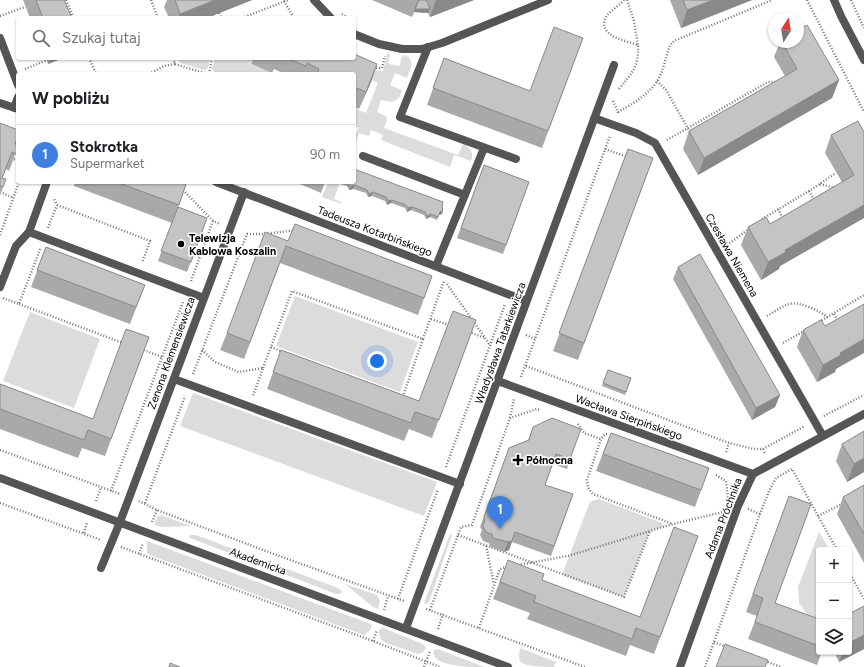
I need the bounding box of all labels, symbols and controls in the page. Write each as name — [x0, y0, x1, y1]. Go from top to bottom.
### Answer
north arrow — [768, 12, 804, 48]
search box — [16, 16, 356, 60]
icon: search — [30, 27, 52, 49]
text: Szukaj tutaj — [62, 29, 141, 47]
text: W pobliżu — [32, 88, 109, 108]
text: Stokrotka — [70, 138, 138, 156]
text: 1 — [42, 147, 48, 162]
text: 90 m — [310, 147, 340, 162]
text: Supermarket — [70, 156, 145, 171]
street label: Tadeusza Kotarbińskiego — [316, 204, 434, 259]
street label: Czesława Niemena — [702, 211, 761, 299]
place label: Telewizja Kablowa Koszalin — [189, 232, 276, 258]
marker: Telewizja Kablowa Koszalin — [176, 239, 186, 249]
street label: Władysława Tatarkiewicza — [472, 281, 529, 406]
street label: Zenona Klemensiewicza — [145, 295, 198, 411]
your location — [367, 351, 387, 371]
street label: Wacława Sierpińskiego — [573, 392, 684, 443]
place label: Północna — [526, 454, 573, 467]
marker: Północna — [513, 455, 523, 465]
street label: Adama Próchnika — [702, 476, 745, 560]
pin: 1 — [487, 496, 513, 529]
street label: Akademicka — [228, 545, 288, 578]
map controls — [816, 547, 852, 655]
button: + — [816, 547, 852, 583]
button: − — [816, 583, 852, 619]
button: layers — [816, 619, 852, 655]

